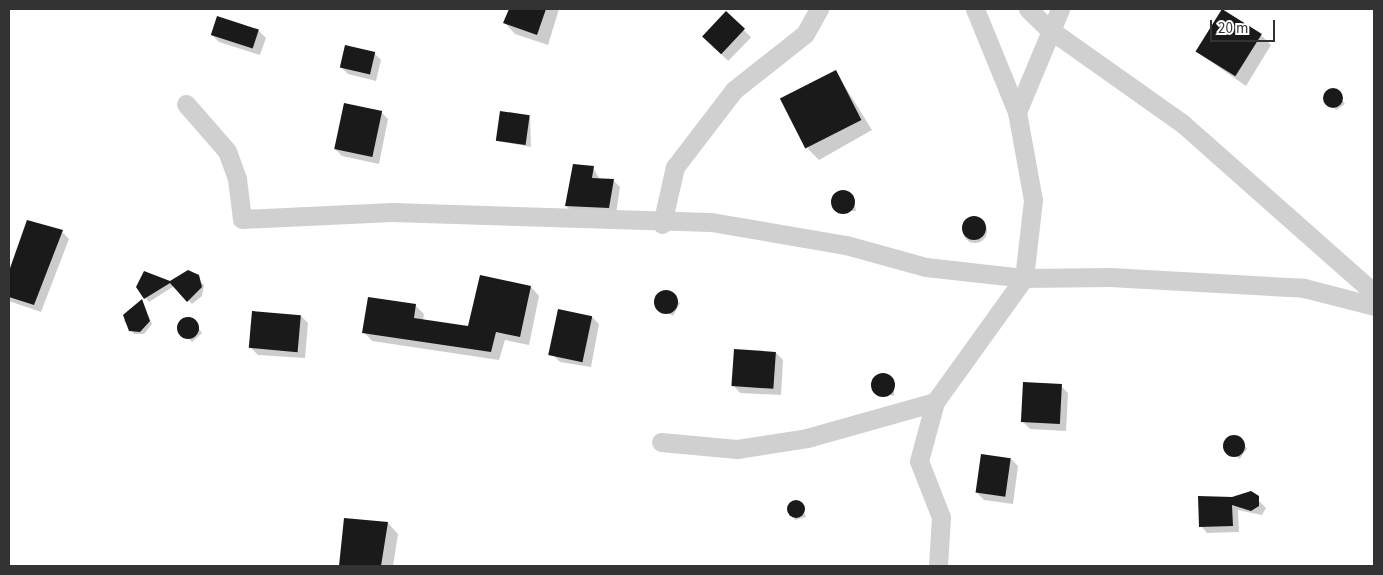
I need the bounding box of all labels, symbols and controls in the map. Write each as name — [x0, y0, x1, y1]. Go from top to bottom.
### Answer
scale bar — [1213, 10, 1278, 42]
text: 20 m — [1218, 18, 1248, 39]

